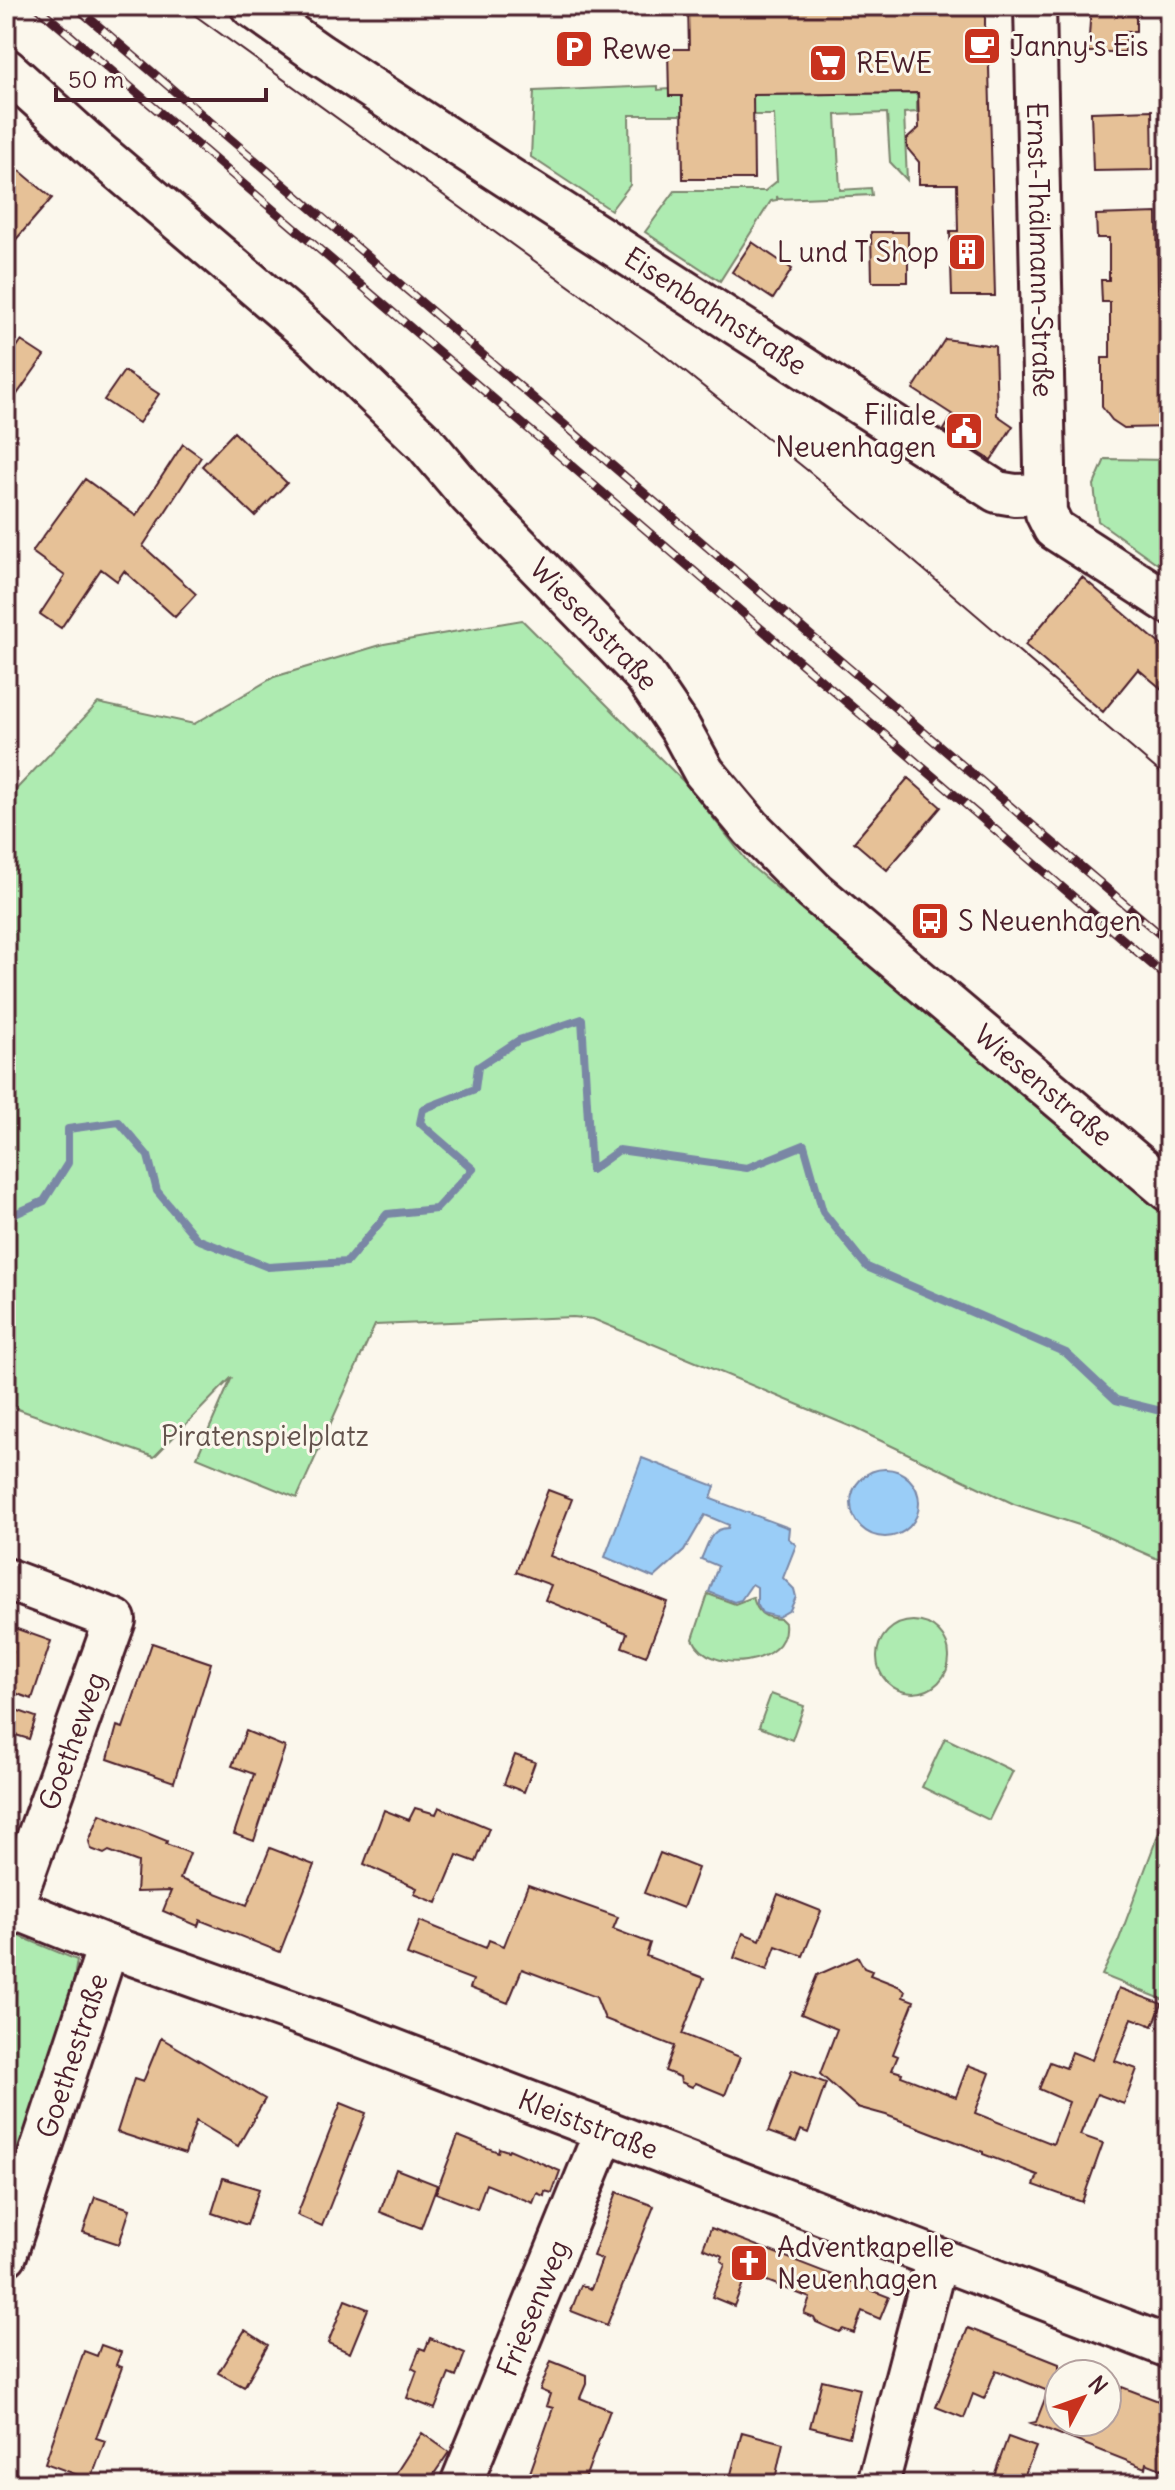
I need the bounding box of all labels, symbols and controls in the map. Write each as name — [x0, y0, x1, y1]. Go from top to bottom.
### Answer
cafe icon: Janny's Eis — [961, 25, 1003, 67]
parking icon: Rewe — [553, 28, 595, 70]
place label: Janny's Eis — [1010, 28, 1149, 64]
place label: Rewe — [602, 31, 671, 67]
supermarket icon: REWE — [807, 42, 849, 84]
place label: REWE — [856, 45, 932, 81]
scale bar — [56, 52, 266, 102]
text: 50 m — [68, 64, 124, 94]
street label: Ernst-Thälmann-Straße — [1019, 102, 1061, 398]
building icon: L und T Shop — [946, 231, 988, 273]
place label: L und T Shop — [777, 234, 939, 270]
street label: Eisenbahnstraße — [618, 239, 814, 383]
place label: Filiale Neuenhagen — [775, 397, 936, 465]
public building icon: Filiale Neuenhagen — [943, 410, 985, 452]
street label: Wiesenstraße — [522, 550, 667, 697]
bus stop icon: S Neuenhagen — [909, 900, 951, 942]
place label: S Neuenhagen — [958, 903, 1141, 939]
street label: Wiesenstraße — [967, 1016, 1120, 1154]
park label: Piratenspielplatz — [161, 1418, 369, 1454]
street label: Goetheweg — [30, 1667, 114, 1815]
street label: Goethestraße — [28, 1969, 116, 2143]
street label: Kleiststraße — [513, 2081, 663, 2167]
place label: Adventkapelle Neuenhagen — [777, 2229, 954, 2297]
street label: Friesenweg — [489, 2235, 577, 2382]
church icon: Adventkapelle Neuenhagen — [728, 2242, 770, 2284]
north arrow — [1043, 2358, 1123, 2438]
text: N — [1083, 2370, 1114, 2400]

